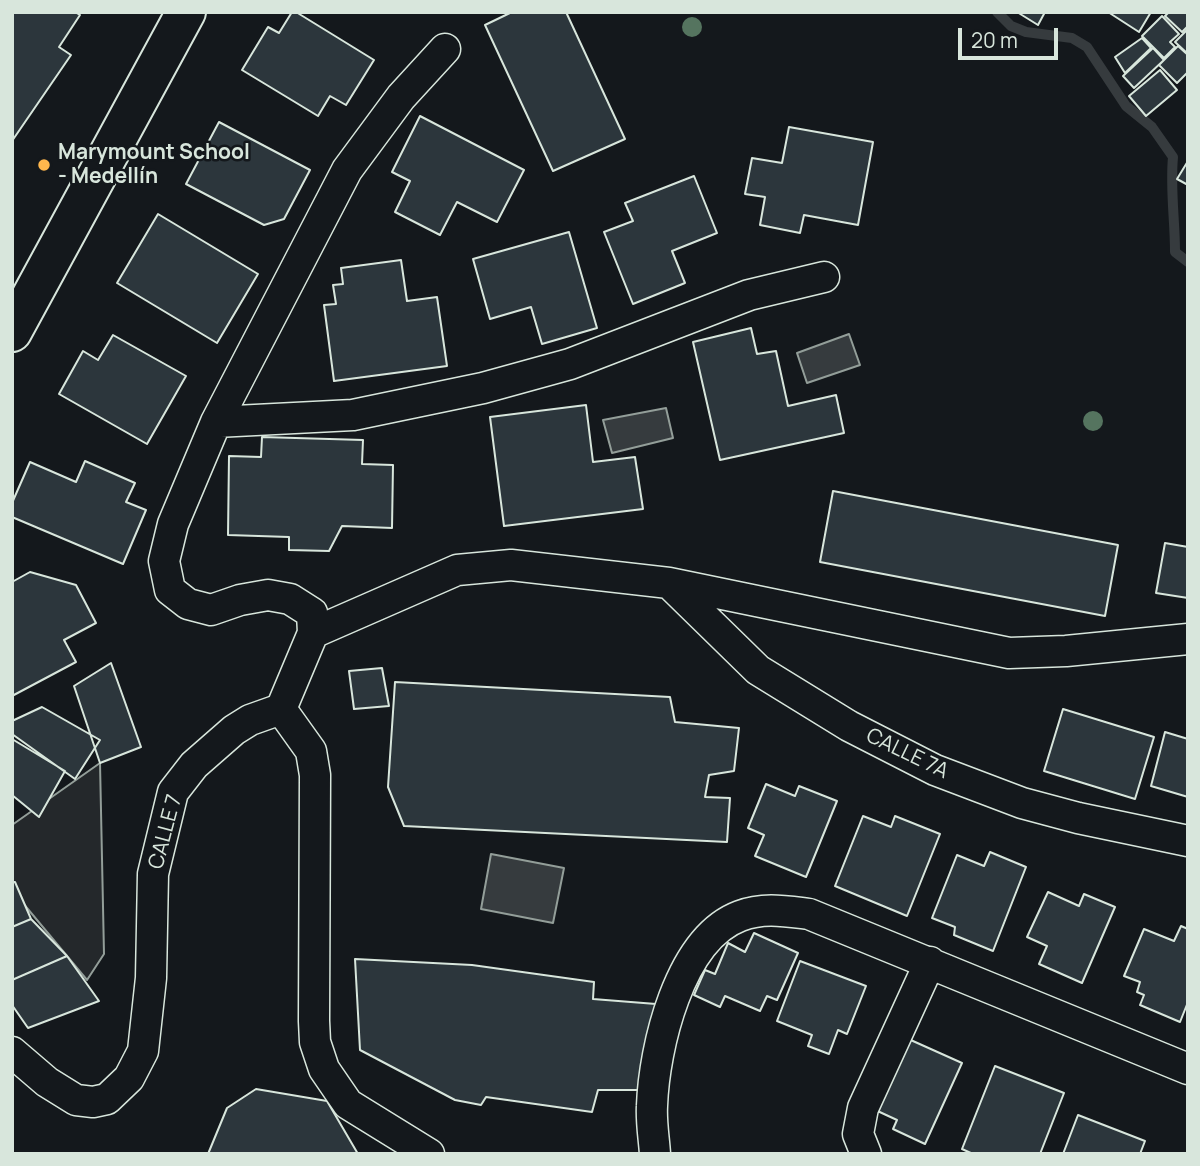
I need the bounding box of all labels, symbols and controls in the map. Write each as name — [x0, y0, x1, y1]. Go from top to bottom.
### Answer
scale bar — [962, 14, 1062, 58]
text: 20 m — [971, 26, 1018, 54]
place label: Marymount School - Medellín — [58, 140, 250, 190]
marker: Marymount School - Medellín — [36, 157, 52, 173]
street label: CALLE 7A — [862, 723, 952, 785]
street label: CALLE 7 — [144, 792, 188, 872]

